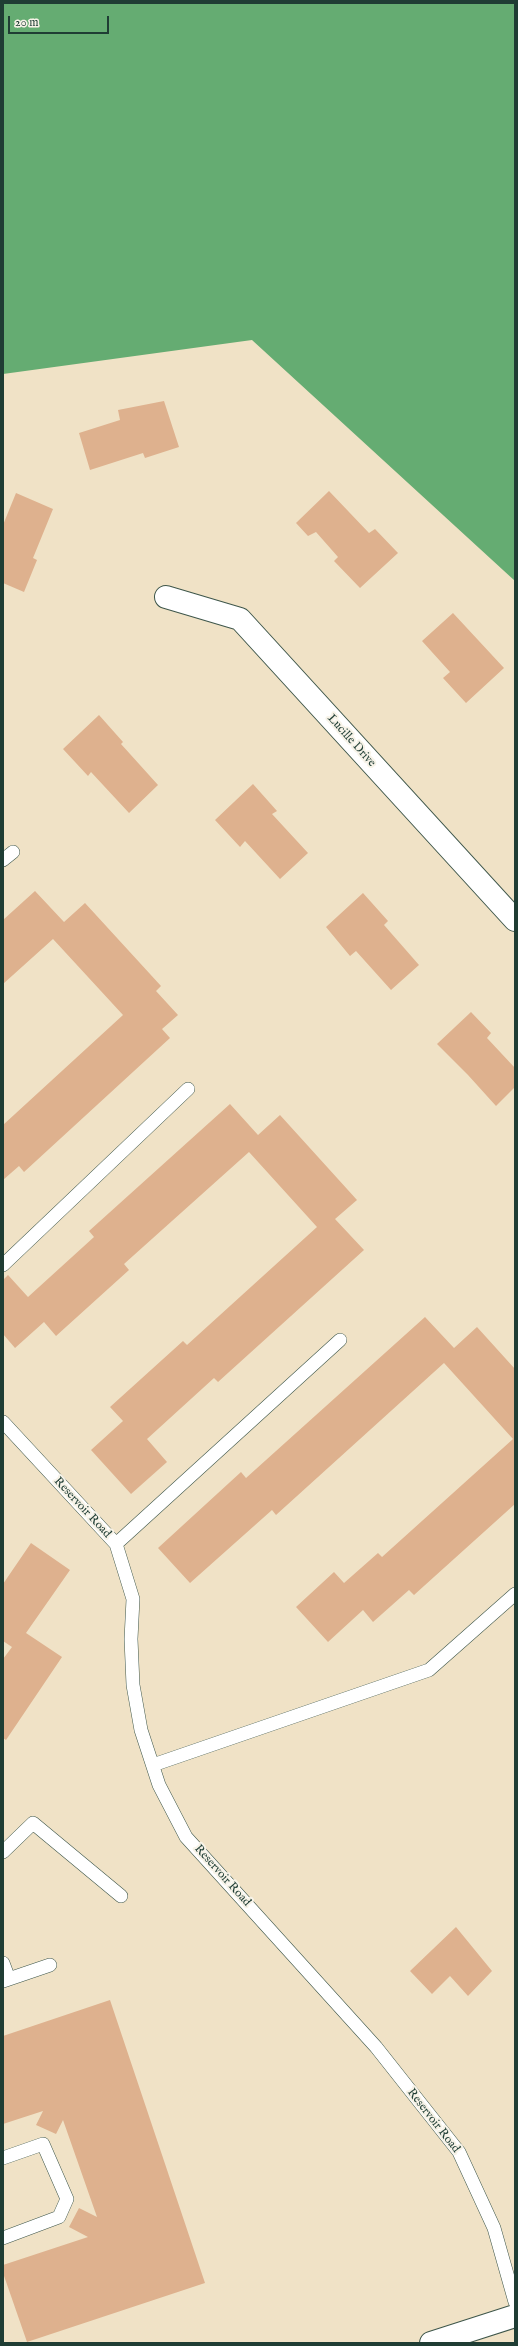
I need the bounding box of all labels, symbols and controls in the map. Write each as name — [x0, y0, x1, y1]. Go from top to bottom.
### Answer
scale bar — [10, 8, 111, 34]
text: 20 m — [15, 15, 38, 30]
street label: Lucille Drive — [324, 712, 378, 770]
street label: Reservoir Road — [50, 1475, 114, 1541]
street label: Reservoir Road — [191, 1842, 253, 1910]
street label: Reservoir Road — [403, 2086, 463, 2156]

